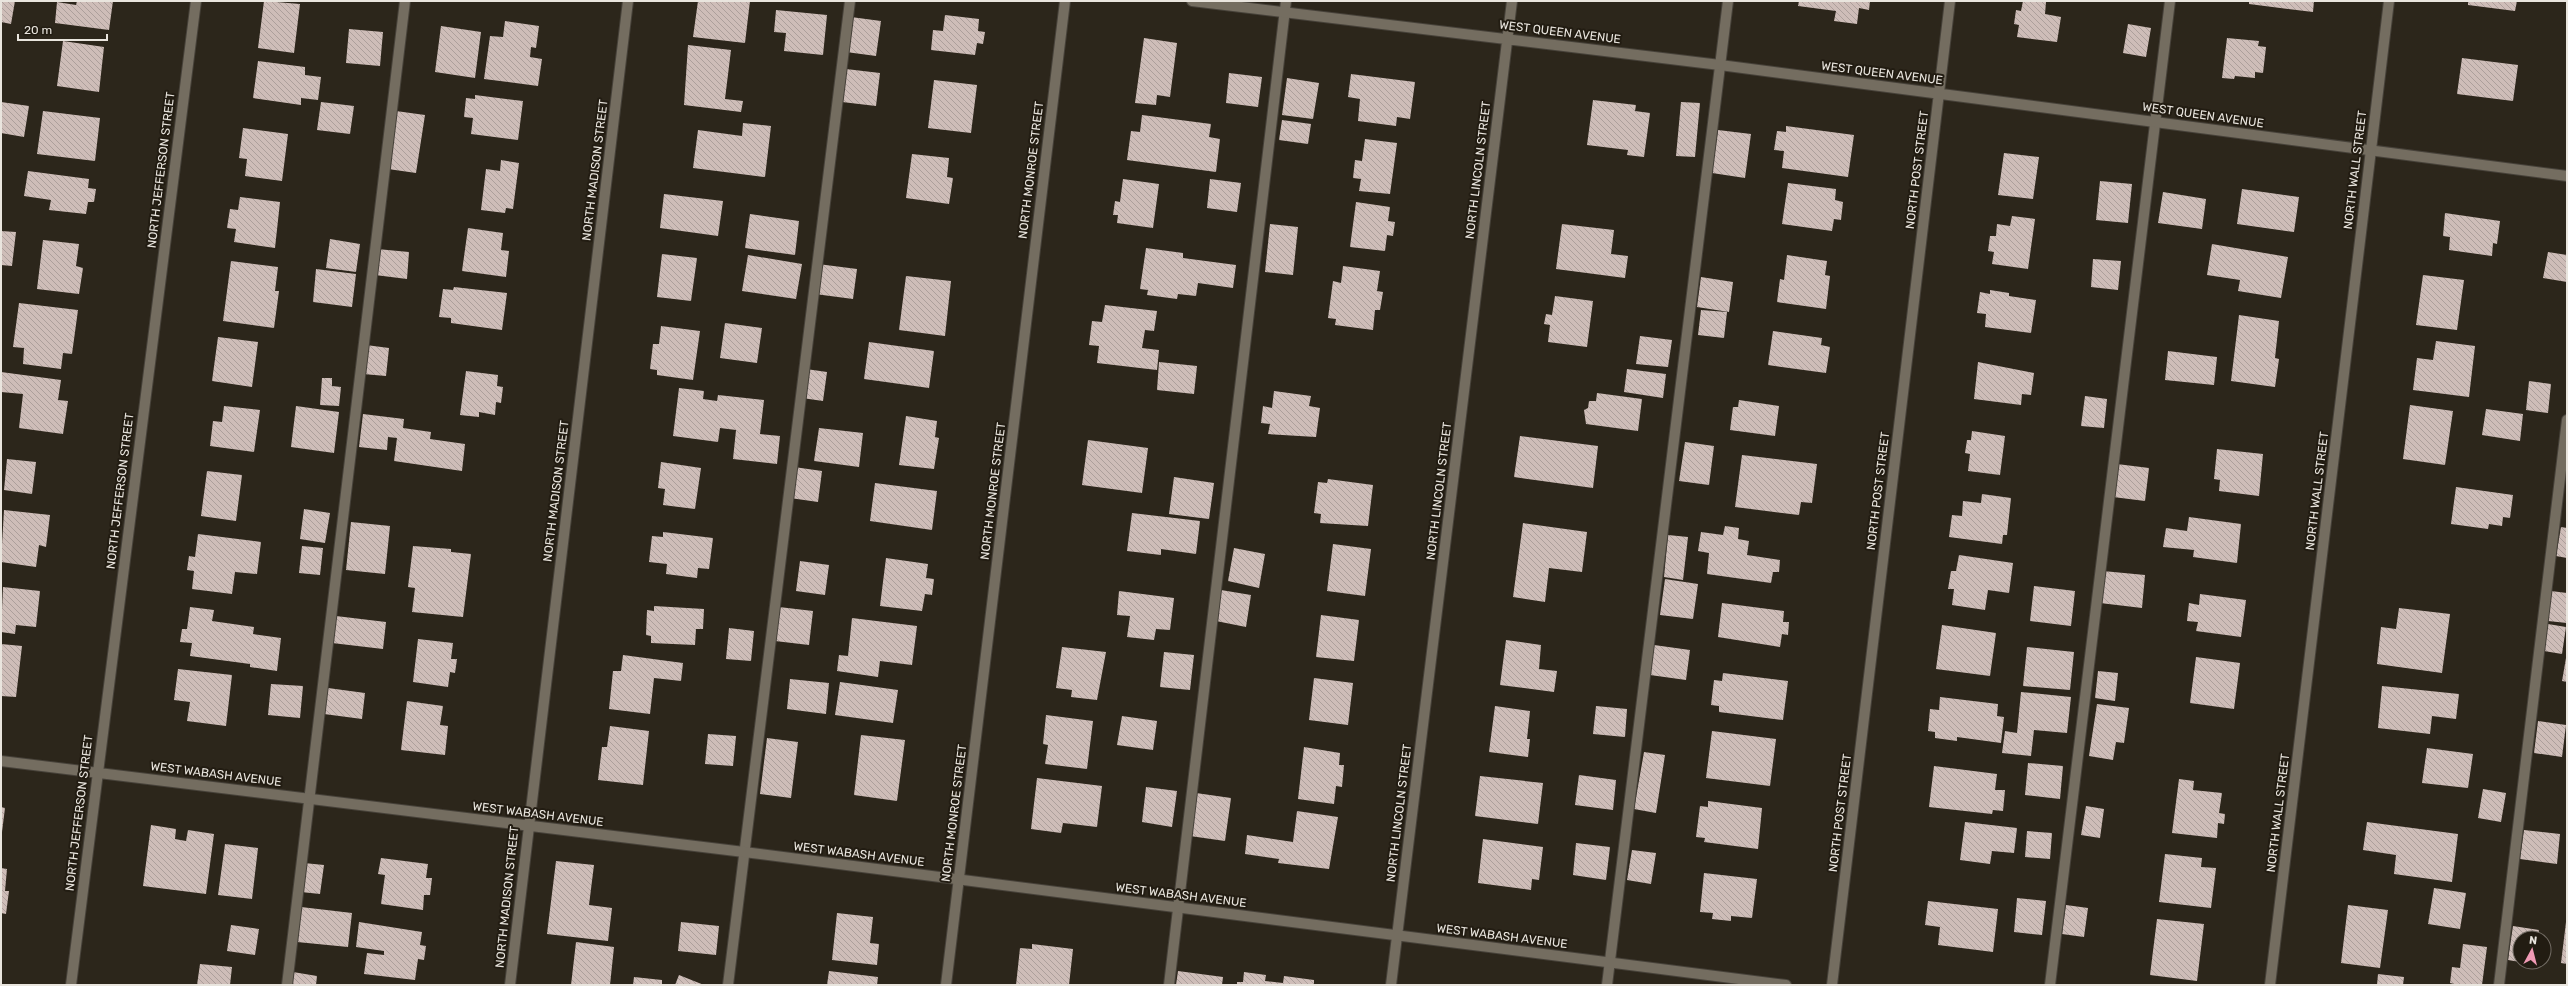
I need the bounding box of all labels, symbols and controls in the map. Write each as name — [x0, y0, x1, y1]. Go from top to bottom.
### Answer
scale bar — [18, 16, 107, 42]
street label: WEST QUEEN AVENUE — [1498, 18, 1622, 46]
text: 20 m — [24, 23, 52, 37]
street label: WEST QUEEN AVENUE — [1820, 59, 1944, 87]
street label: NORTH JEFFERSON STREET — [144, 91, 178, 249]
street label: NORTH MADISON STREET — [579, 98, 611, 241]
street label: NORTH MONROE STREET — [1016, 100, 1046, 240]
street label: NORTH LINCOLN STREET — [1463, 100, 1493, 240]
street label: WEST QUEEN AVENUE — [2141, 100, 2265, 130]
street label: NORTH POST STREET — [1903, 110, 1931, 230]
street label: NORTH WALL STREET — [2341, 110, 2369, 230]
street label: NORTH JEFFERSON STREET — [103, 412, 137, 570]
street label: NORTH MADISON STREET — [540, 419, 572, 562]
street label: NORTH MONROE STREET — [978, 421, 1008, 561]
street label: NORTH LINCOLN STREET — [1424, 421, 1454, 561]
street label: NORTH POST STREET — [1864, 431, 1892, 551]
street label: NORTH WALL STREET — [2303, 431, 2331, 551]
street label: NORTH JEFFERSON STREET — [62, 734, 96, 892]
street label: NORTH MONROE STREET — [939, 743, 969, 883]
street label: NORTH LINCOLN STREET — [1384, 743, 1414, 883]
street label: NORTH POST STREET — [1826, 753, 1854, 873]
street label: NORTH WALL STREET — [2264, 753, 2292, 873]
street label: WEST WABASH AVENUE — [150, 759, 282, 789]
street label: WEST WABASH AVENUE — [472, 799, 604, 829]
street label: NORTH MADISON STREET — [493, 825, 521, 969]
street label: WEST WABASH AVENUE — [793, 839, 925, 869]
street label: WEST WABASH AVENUE — [1115, 880, 1247, 910]
street label: WEST WABASH AVENUE — [1436, 921, 1568, 951]
north arrow — [2512, 930, 2552, 970]
text: N — [2528, 934, 2538, 948]

